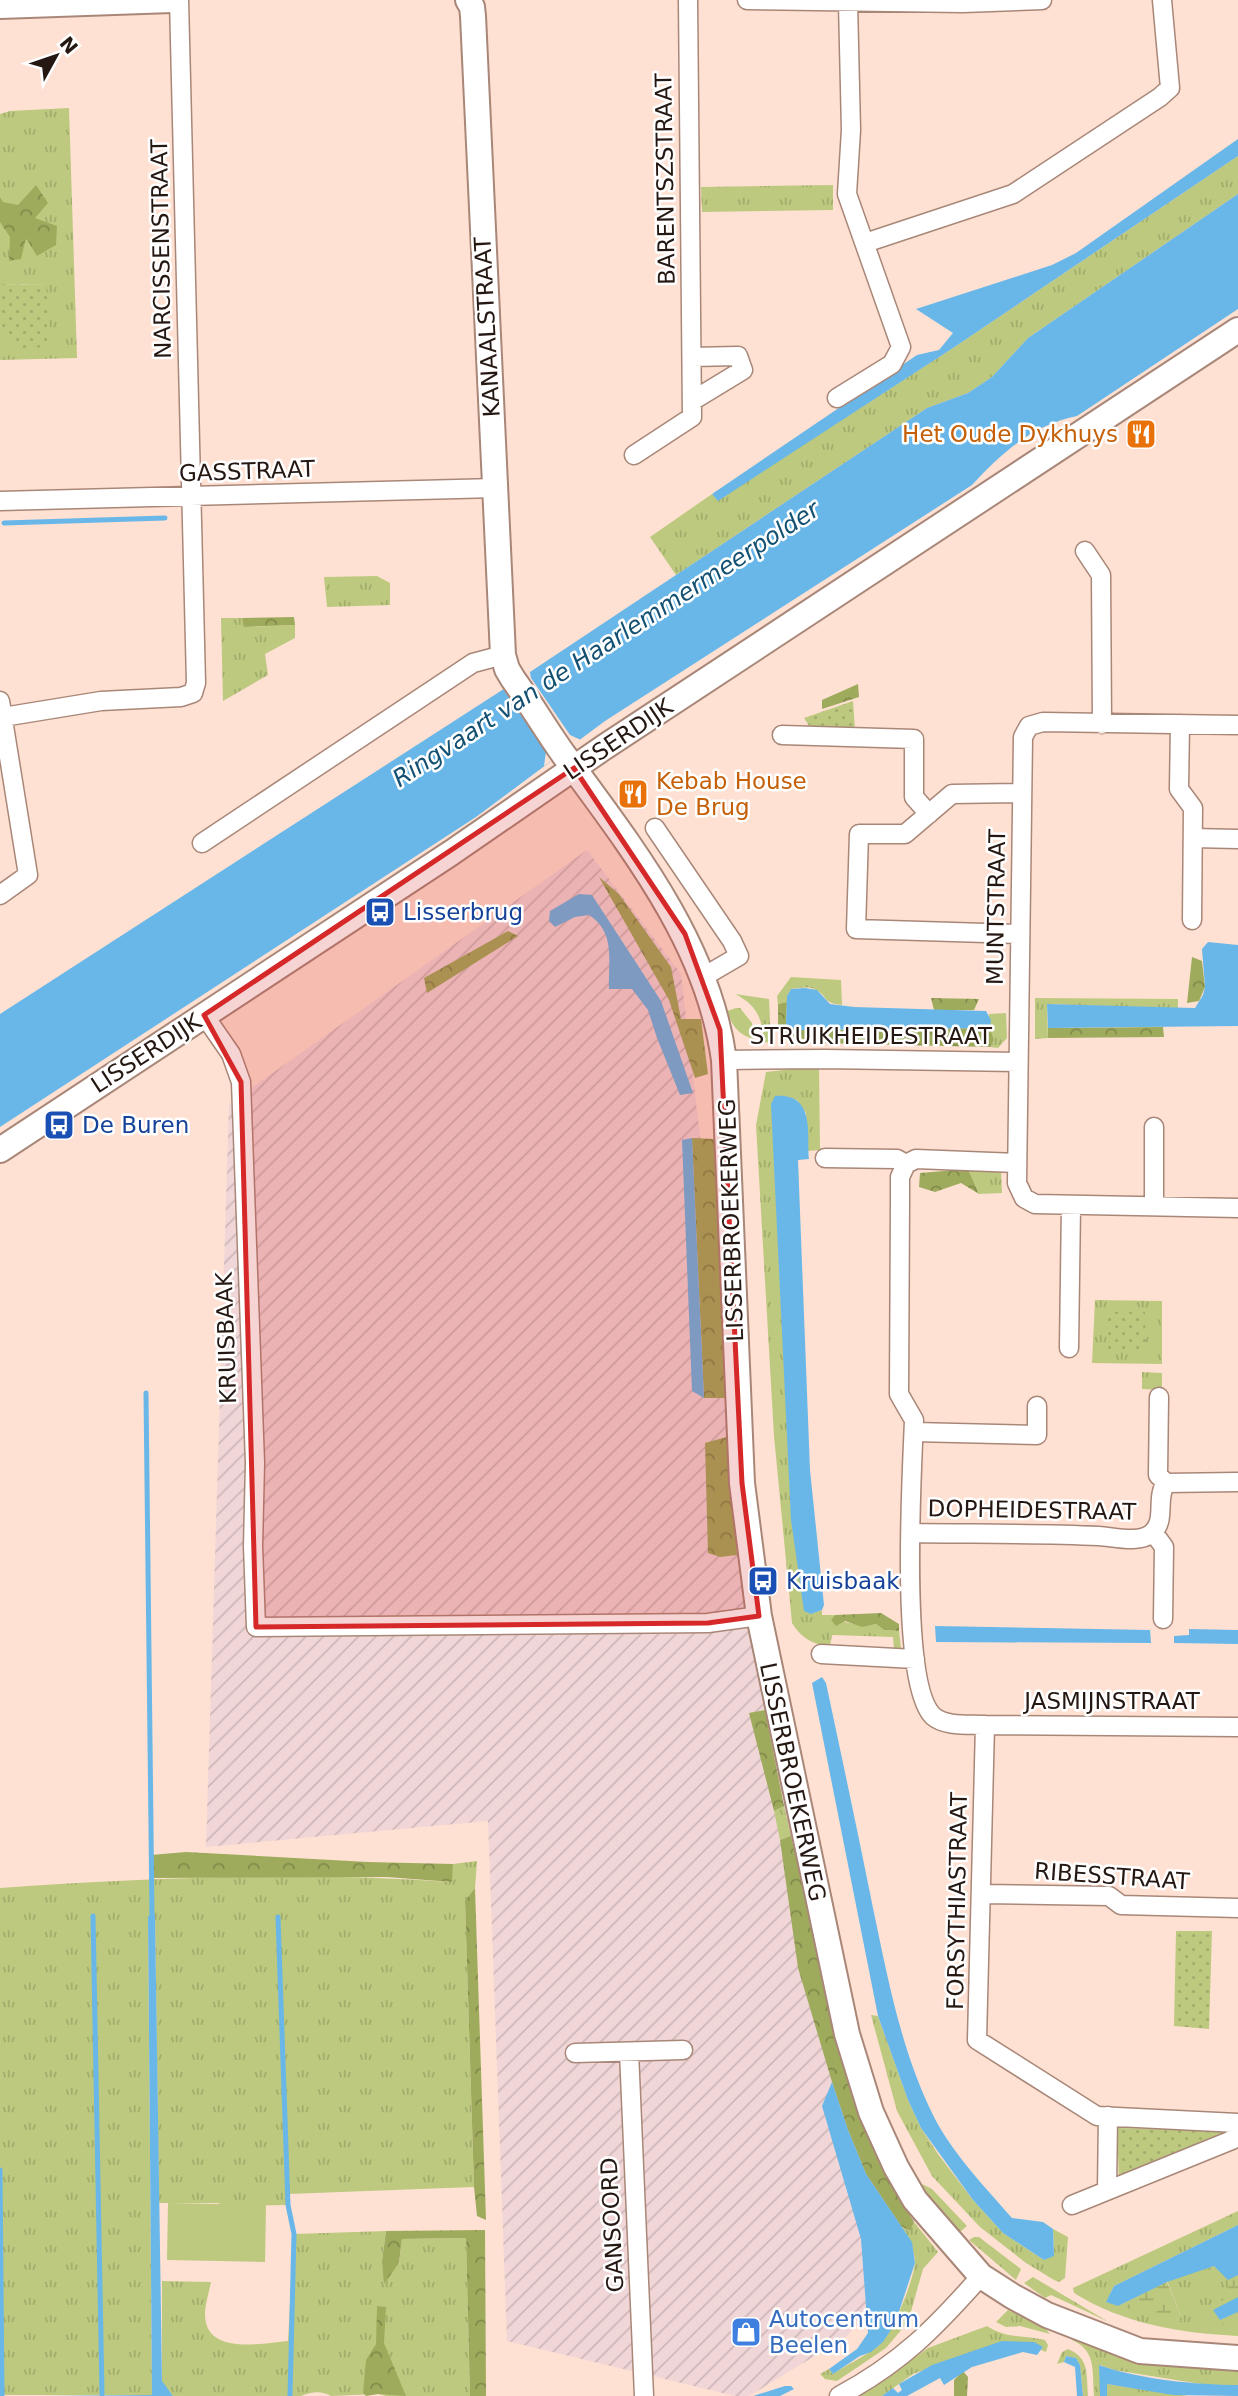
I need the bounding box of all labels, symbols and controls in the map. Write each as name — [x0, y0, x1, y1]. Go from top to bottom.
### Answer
north arrow — [21, 21, 91, 91]
text: N — [55, 32, 83, 58]
street label: BARENTSZSTRAAT — [650, 72, 680, 285]
street label: NARCISSENSTRAAT — [146, 138, 176, 359]
street label: KANAALSTRAAT — [469, 235, 505, 418]
restaurant icon: Het Oude Dykhuys — [1124, 417, 1158, 451]
place label: Het Oude Dykhuys — [902, 421, 1118, 447]
street label: GASSTRAAT — [178, 456, 316, 486]
water label: Ringvaart van de Haarlemmermeerpolder — [387, 494, 826, 793]
street label: LISSERDIJK — [559, 693, 678, 785]
place label: Kebab House De Brug — [656, 768, 807, 820]
restaurant icon: Kebab House De Brug — [616, 777, 650, 811]
street label: MUNTSTRAAT — [982, 828, 1010, 985]
bus stop icon: Lisserbrug — [363, 895, 397, 929]
place label: Lisserbrug — [403, 899, 523, 925]
street label: LISSERDIJK — [86, 1007, 207, 1098]
street label: STRUIKHEIDESTRAAT — [750, 1023, 993, 1049]
street label: LISSERBROEKERWEG — [714, 1098, 748, 1342]
bus stop icon: De Buren — [42, 1108, 76, 1142]
place label: De Buren — [82, 1112, 189, 1138]
street label: KRUISBAAK — [211, 1271, 241, 1405]
street label: DOPHEIDESTRAAT — [927, 1495, 1137, 1525]
bus stop icon: Kruisbaak — [746, 1564, 780, 1598]
place label: Kruisbaak — [786, 1568, 900, 1594]
street label: LISSERBROEKERWEG — [755, 1660, 831, 1904]
street label: JASMIJNSTRAAT — [1022, 1688, 1201, 1714]
street label: FORSYTHIASTRAAT — [942, 1791, 972, 2010]
street label: RIBESSTRAAT — [1033, 1858, 1192, 1894]
street label: GANSOORD — [595, 2157, 629, 2293]
place label: Autocentrum Beelen — [769, 2306, 919, 2358]
shop icon: Autocentrum Beelen — [729, 2315, 763, 2349]

